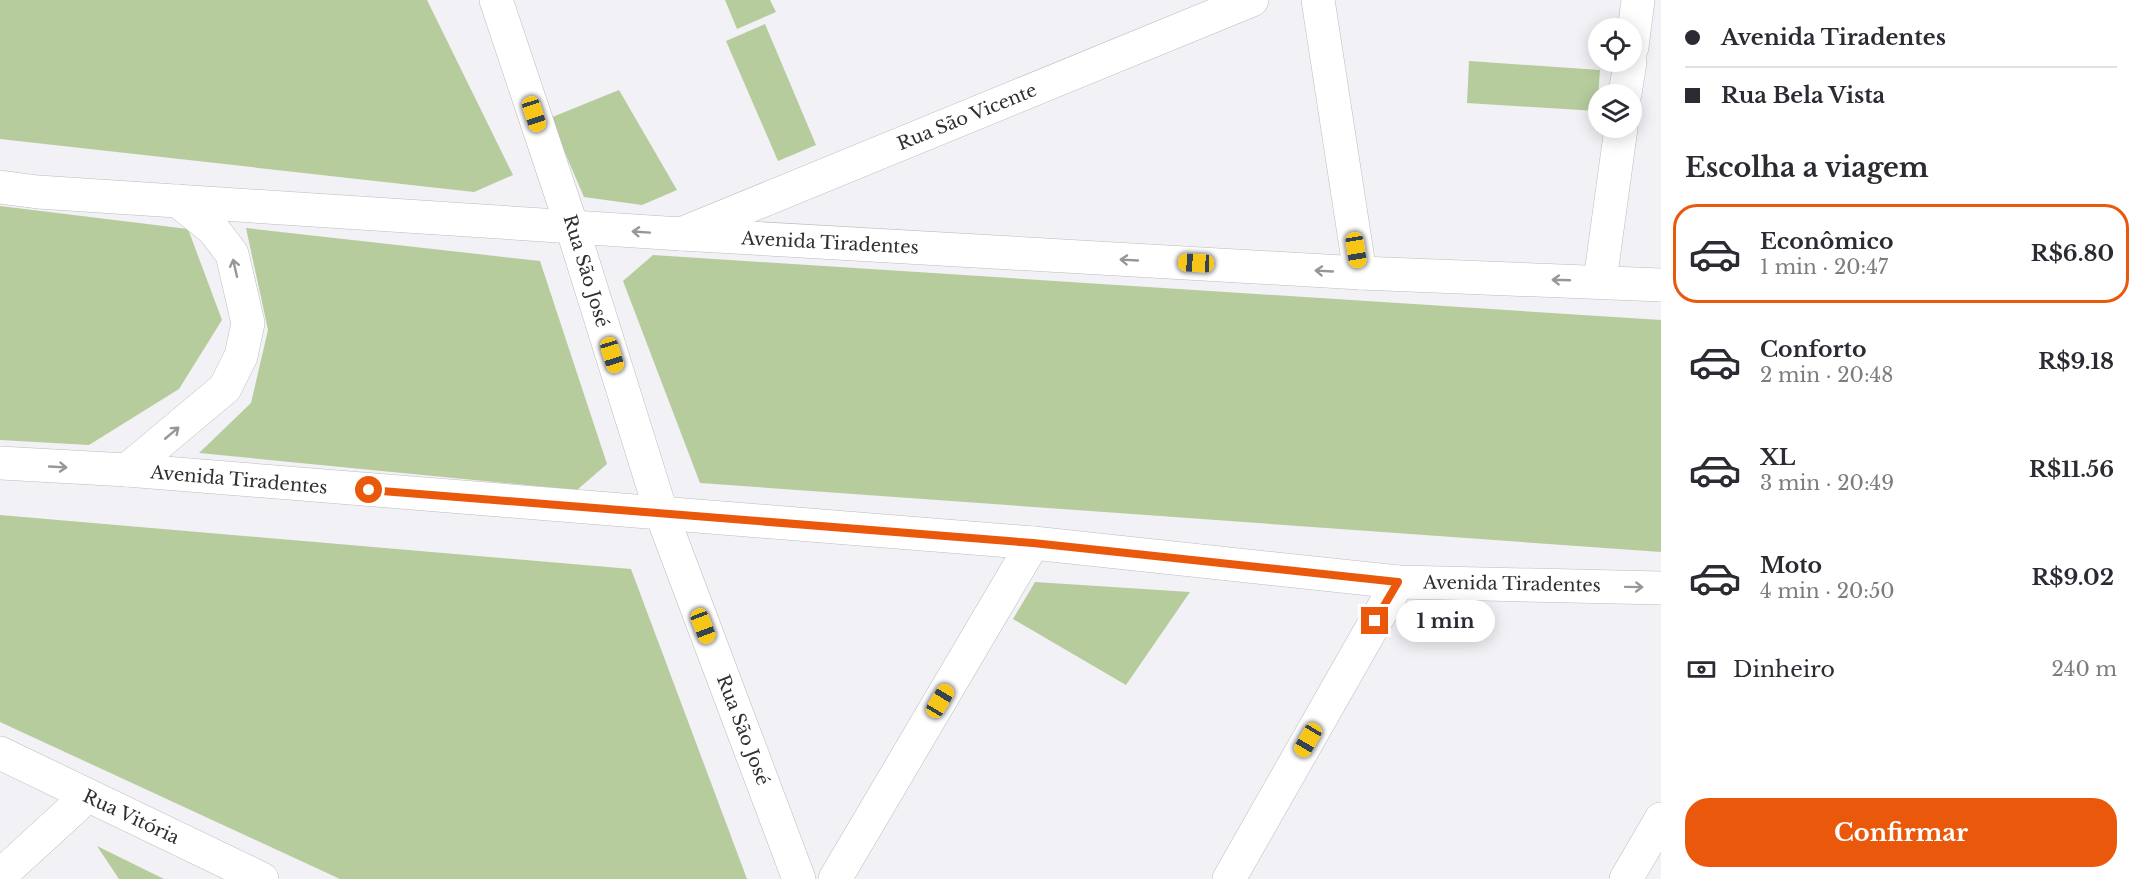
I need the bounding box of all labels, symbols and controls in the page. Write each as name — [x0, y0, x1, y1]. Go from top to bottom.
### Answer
map controls — [1588, 18, 1642, 138]
button: locate — [1588, 18, 1642, 72]
text: Avenida Tiradentes — [1721, 24, 1946, 51]
street label: Rua São Vicente — [894, 79, 1040, 155]
text: Rua Bela Vista — [1721, 82, 1885, 109]
button: layers — [1588, 84, 1642, 138]
car — [520, 94, 548, 134]
text: Escolha a viagem — [1685, 151, 1929, 184]
street label: Rua São José — [558, 212, 614, 330]
one-way arrow — [631, 226, 651, 237]
street label: Avenida Tiradentes — [740, 227, 919, 259]
icon: car — [1688, 227, 1742, 281]
text: Econômico — [1760, 228, 1893, 255]
car — [1344, 231, 1368, 269]
text: R$6.80 — [2031, 240, 2114, 267]
car — [1178, 253, 1214, 273]
one-way arrow — [1120, 254, 1140, 265]
text: 1 min · 20:47 — [1760, 255, 1888, 279]
one-way arrow — [228, 259, 240, 278]
one-way arrow — [1314, 265, 1334, 276]
one-way arrow — [1551, 274, 1571, 285]
car — [598, 335, 626, 375]
icon: car — [1688, 335, 1742, 389]
text: Conforto — [1760, 336, 1866, 363]
text: R$9.18 — [2038, 348, 2114, 375]
text: 2 min · 20:48 — [1760, 363, 1893, 387]
one-way arrow — [164, 426, 180, 439]
icon: car — [1688, 443, 1742, 497]
text: XL — [1760, 444, 1795, 471]
text: R$11.56 — [2029, 456, 2114, 483]
street label: Avenida Tiradentes — [149, 461, 328, 499]
one-way arrow — [48, 462, 68, 473]
text: 3 min · 20:49 — [1760, 471, 1894, 495]
route start — [355, 476, 382, 503]
icon: car — [1688, 551, 1742, 605]
text: Moto — [1760, 552, 1822, 579]
text: R$9.02 — [2031, 564, 2114, 591]
street label: Avenida Tiradentes — [1422, 571, 1601, 597]
text: 4 min · 20:50 — [1760, 579, 1895, 603]
one-way arrow — [1624, 581, 1644, 593]
callout: 1 min — [1396, 600, 1495, 642]
car — [688, 606, 718, 646]
route end — [1361, 607, 1388, 634]
text: 1 min — [1417, 609, 1474, 633]
icon: cash — [1685, 653, 1718, 686]
text: Dinheiro — [1733, 656, 1835, 683]
text: 240 m — [2052, 657, 2117, 681]
street label: Rua São José — [712, 672, 774, 788]
car — [923, 681, 957, 721]
car — [1291, 720, 1325, 760]
street label: Rua Vitória — [79, 785, 183, 849]
button: Confirmar — [1685, 798, 2117, 867]

